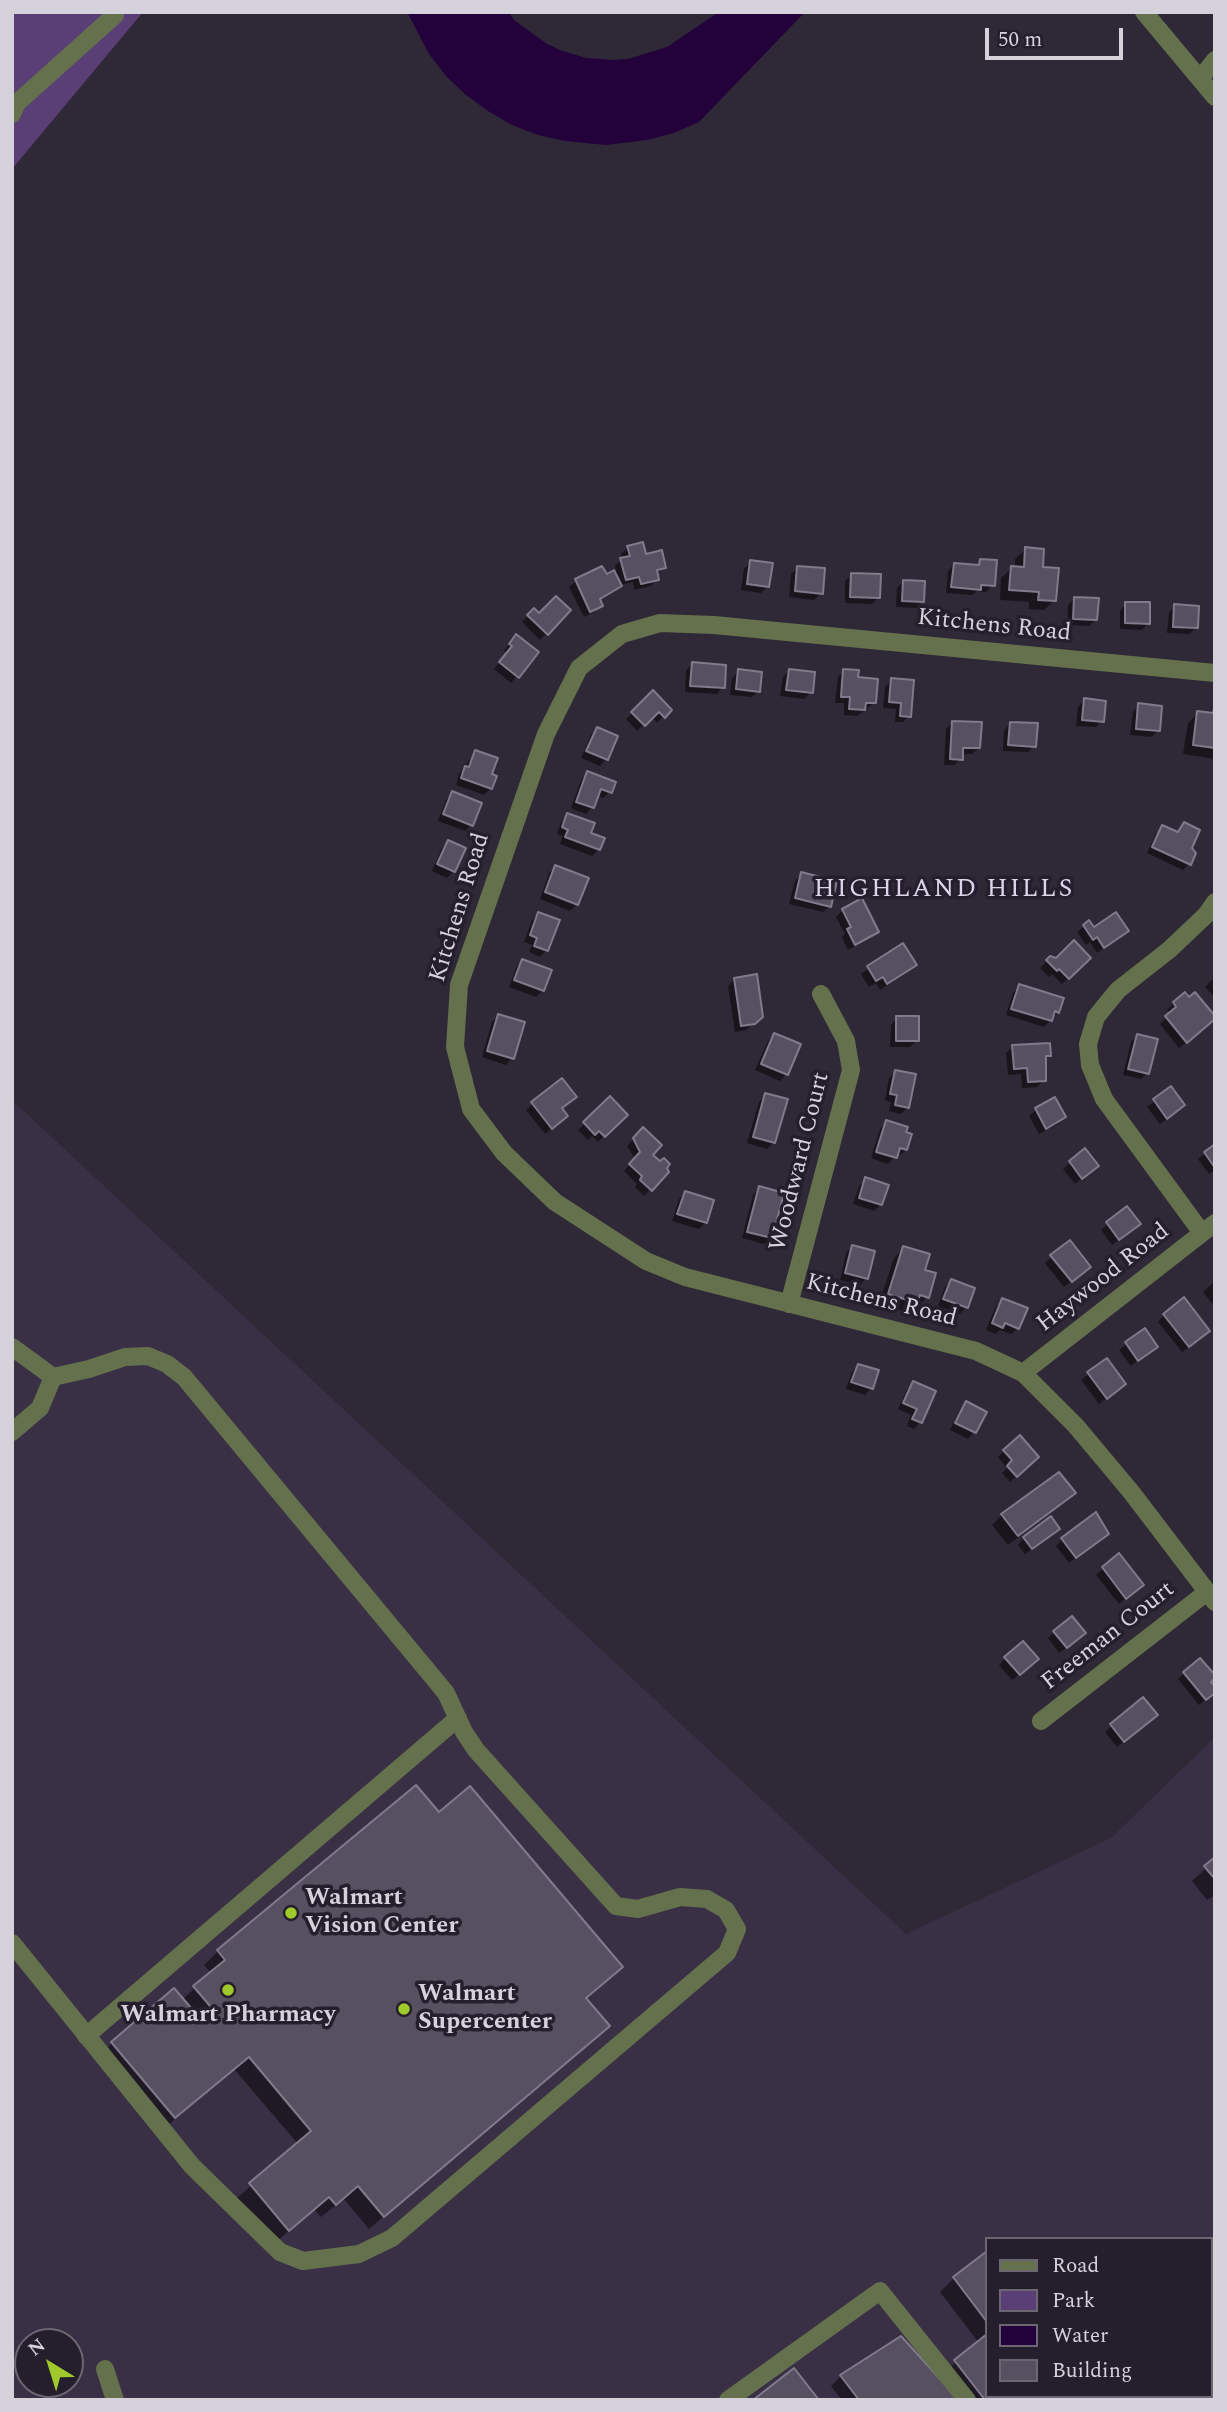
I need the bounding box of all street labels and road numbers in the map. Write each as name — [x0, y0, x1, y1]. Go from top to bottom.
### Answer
street label: Kitchens Road — [916, 605, 1072, 649]
street label: Kitchens Road — [425, 830, 497, 986]
street label: Woodward Court — [765, 1070, 837, 1254]
street label: Haywood Road — [1032, 1218, 1176, 1340]
street label: Kitchens Road — [803, 1269, 959, 1335]
street label: Freeman Court — [1037, 1576, 1181, 1698]

